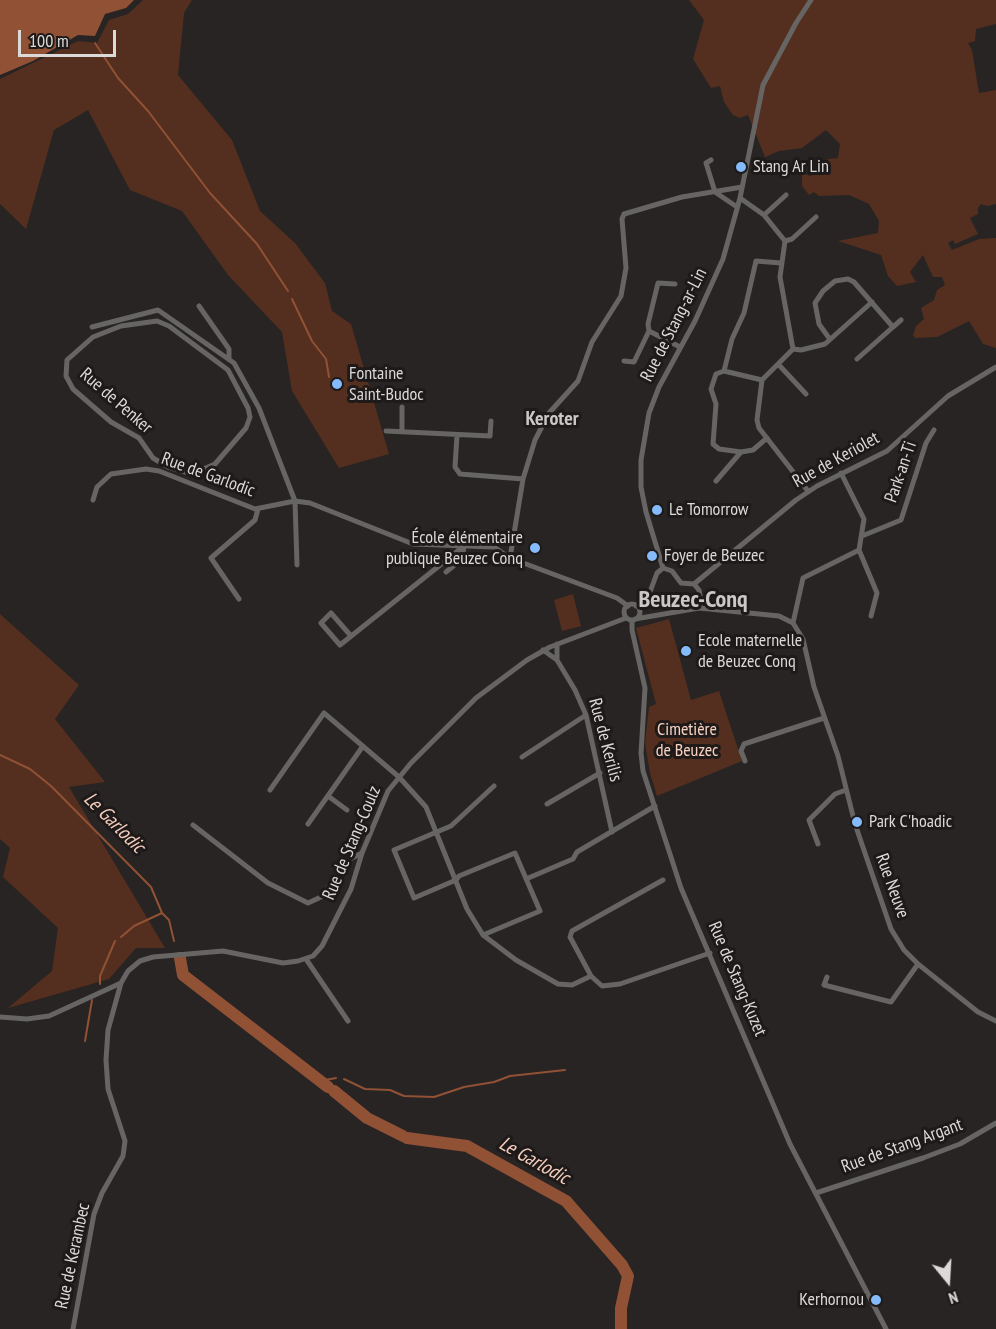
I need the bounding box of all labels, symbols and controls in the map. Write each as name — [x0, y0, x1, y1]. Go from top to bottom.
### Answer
scale bar — [21, 18, 118, 56]
text: 100 m — [29, 29, 69, 52]
place label: Stang Ar Lin — [753, 156, 829, 178]
marker: Stang Ar Lin — [734, 160, 748, 174]
street label: Rue de Stang-ar-Lin — [636, 265, 712, 385]
place label: Fontaine Saint-Budoc — [349, 363, 424, 406]
street label: Rue de Penker — [75, 364, 157, 438]
marker: Fontaine Saint-Budoc — [330, 377, 344, 391]
district label: Keroter — [525, 407, 579, 431]
street label: Rue de Keriolet — [789, 427, 883, 493]
street label: Park-an-Ti — [880, 439, 922, 505]
street label: Rue de Garlodic — [158, 448, 258, 502]
place label: Le Tomorrow — [669, 499, 748, 521]
marker: Le Tomorrow — [650, 503, 664, 517]
place label: École élémentaire publique Beuzec Conq — [386, 527, 523, 570]
marker: École élémentaire publique Beuzec Conq — [528, 541, 542, 555]
place label: Foyer de Beuzec — [664, 545, 765, 567]
marker: Foyer de Beuzec — [645, 549, 659, 563]
district label: Beuzec-Conq — [638, 586, 748, 614]
place label: Ecole maternelle de Beuzec Conq — [698, 630, 802, 672]
marker: Ecole maternelle de Beuzec Conq — [679, 644, 693, 658]
street label: Rue de Kerilis — [584, 696, 626, 784]
park label: Cimetière de Beuzec — [656, 719, 718, 762]
street label: Rue de Stang-Coulz — [318, 783, 386, 903]
water label: Le Garlodic — [78, 787, 150, 859]
place label: Park C'hoadic — [869, 811, 952, 833]
marker: Park C'hoadic — [850, 815, 864, 829]
street label: Rue Neuve — [870, 851, 914, 921]
street label: Rue de Stang-Kuzet — [703, 918, 771, 1040]
street label: Rue de Stang Argant — [838, 1114, 966, 1178]
water label: Le Garlodic — [495, 1132, 573, 1190]
street label: Rue de Kerambec — [51, 1201, 95, 1311]
north arrow — [918, 1251, 978, 1311]
text: N — [946, 1287, 961, 1309]
place label: Kerhornou — [799, 1289, 864, 1311]
marker: Kerhornou — [869, 1293, 883, 1307]

